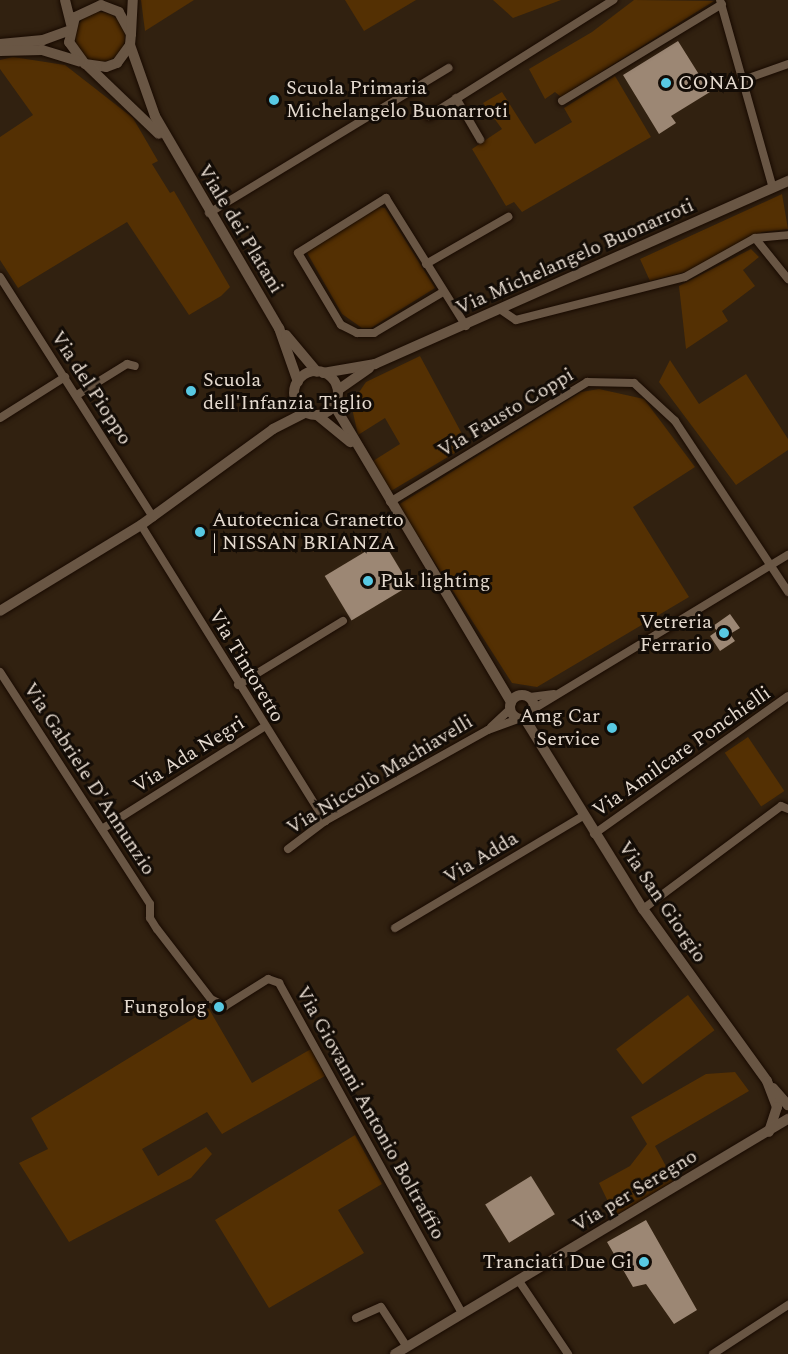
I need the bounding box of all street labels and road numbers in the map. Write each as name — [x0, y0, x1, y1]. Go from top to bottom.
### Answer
street label: Viale dei Platani — [192, 160, 288, 298]
street label: Via Michelangelo Buonarroti — [452, 194, 698, 320]
street label: Via del Pioppo — [45, 327, 137, 449]
street label: Via Fausto Coppi — [434, 363, 578, 463]
street label: Via Tintoretto — [203, 605, 289, 727]
street label: Via Gabriele D'Annunzio — [18, 678, 160, 880]
street label: Via Amilcare Ponchielli — [588, 681, 776, 823]
street label: Via Niccolò Machiavelli — [282, 710, 478, 840]
street label: Via Ada Negri — [129, 711, 249, 799]
street label: Via Adda — [439, 826, 523, 890]
street label: Via San Giorgio — [612, 837, 712, 967]
street label: Via Giovanni Antonio Boltraffio — [290, 982, 450, 1244]
street label: Via per Seregno — [568, 1144, 702, 1238]

